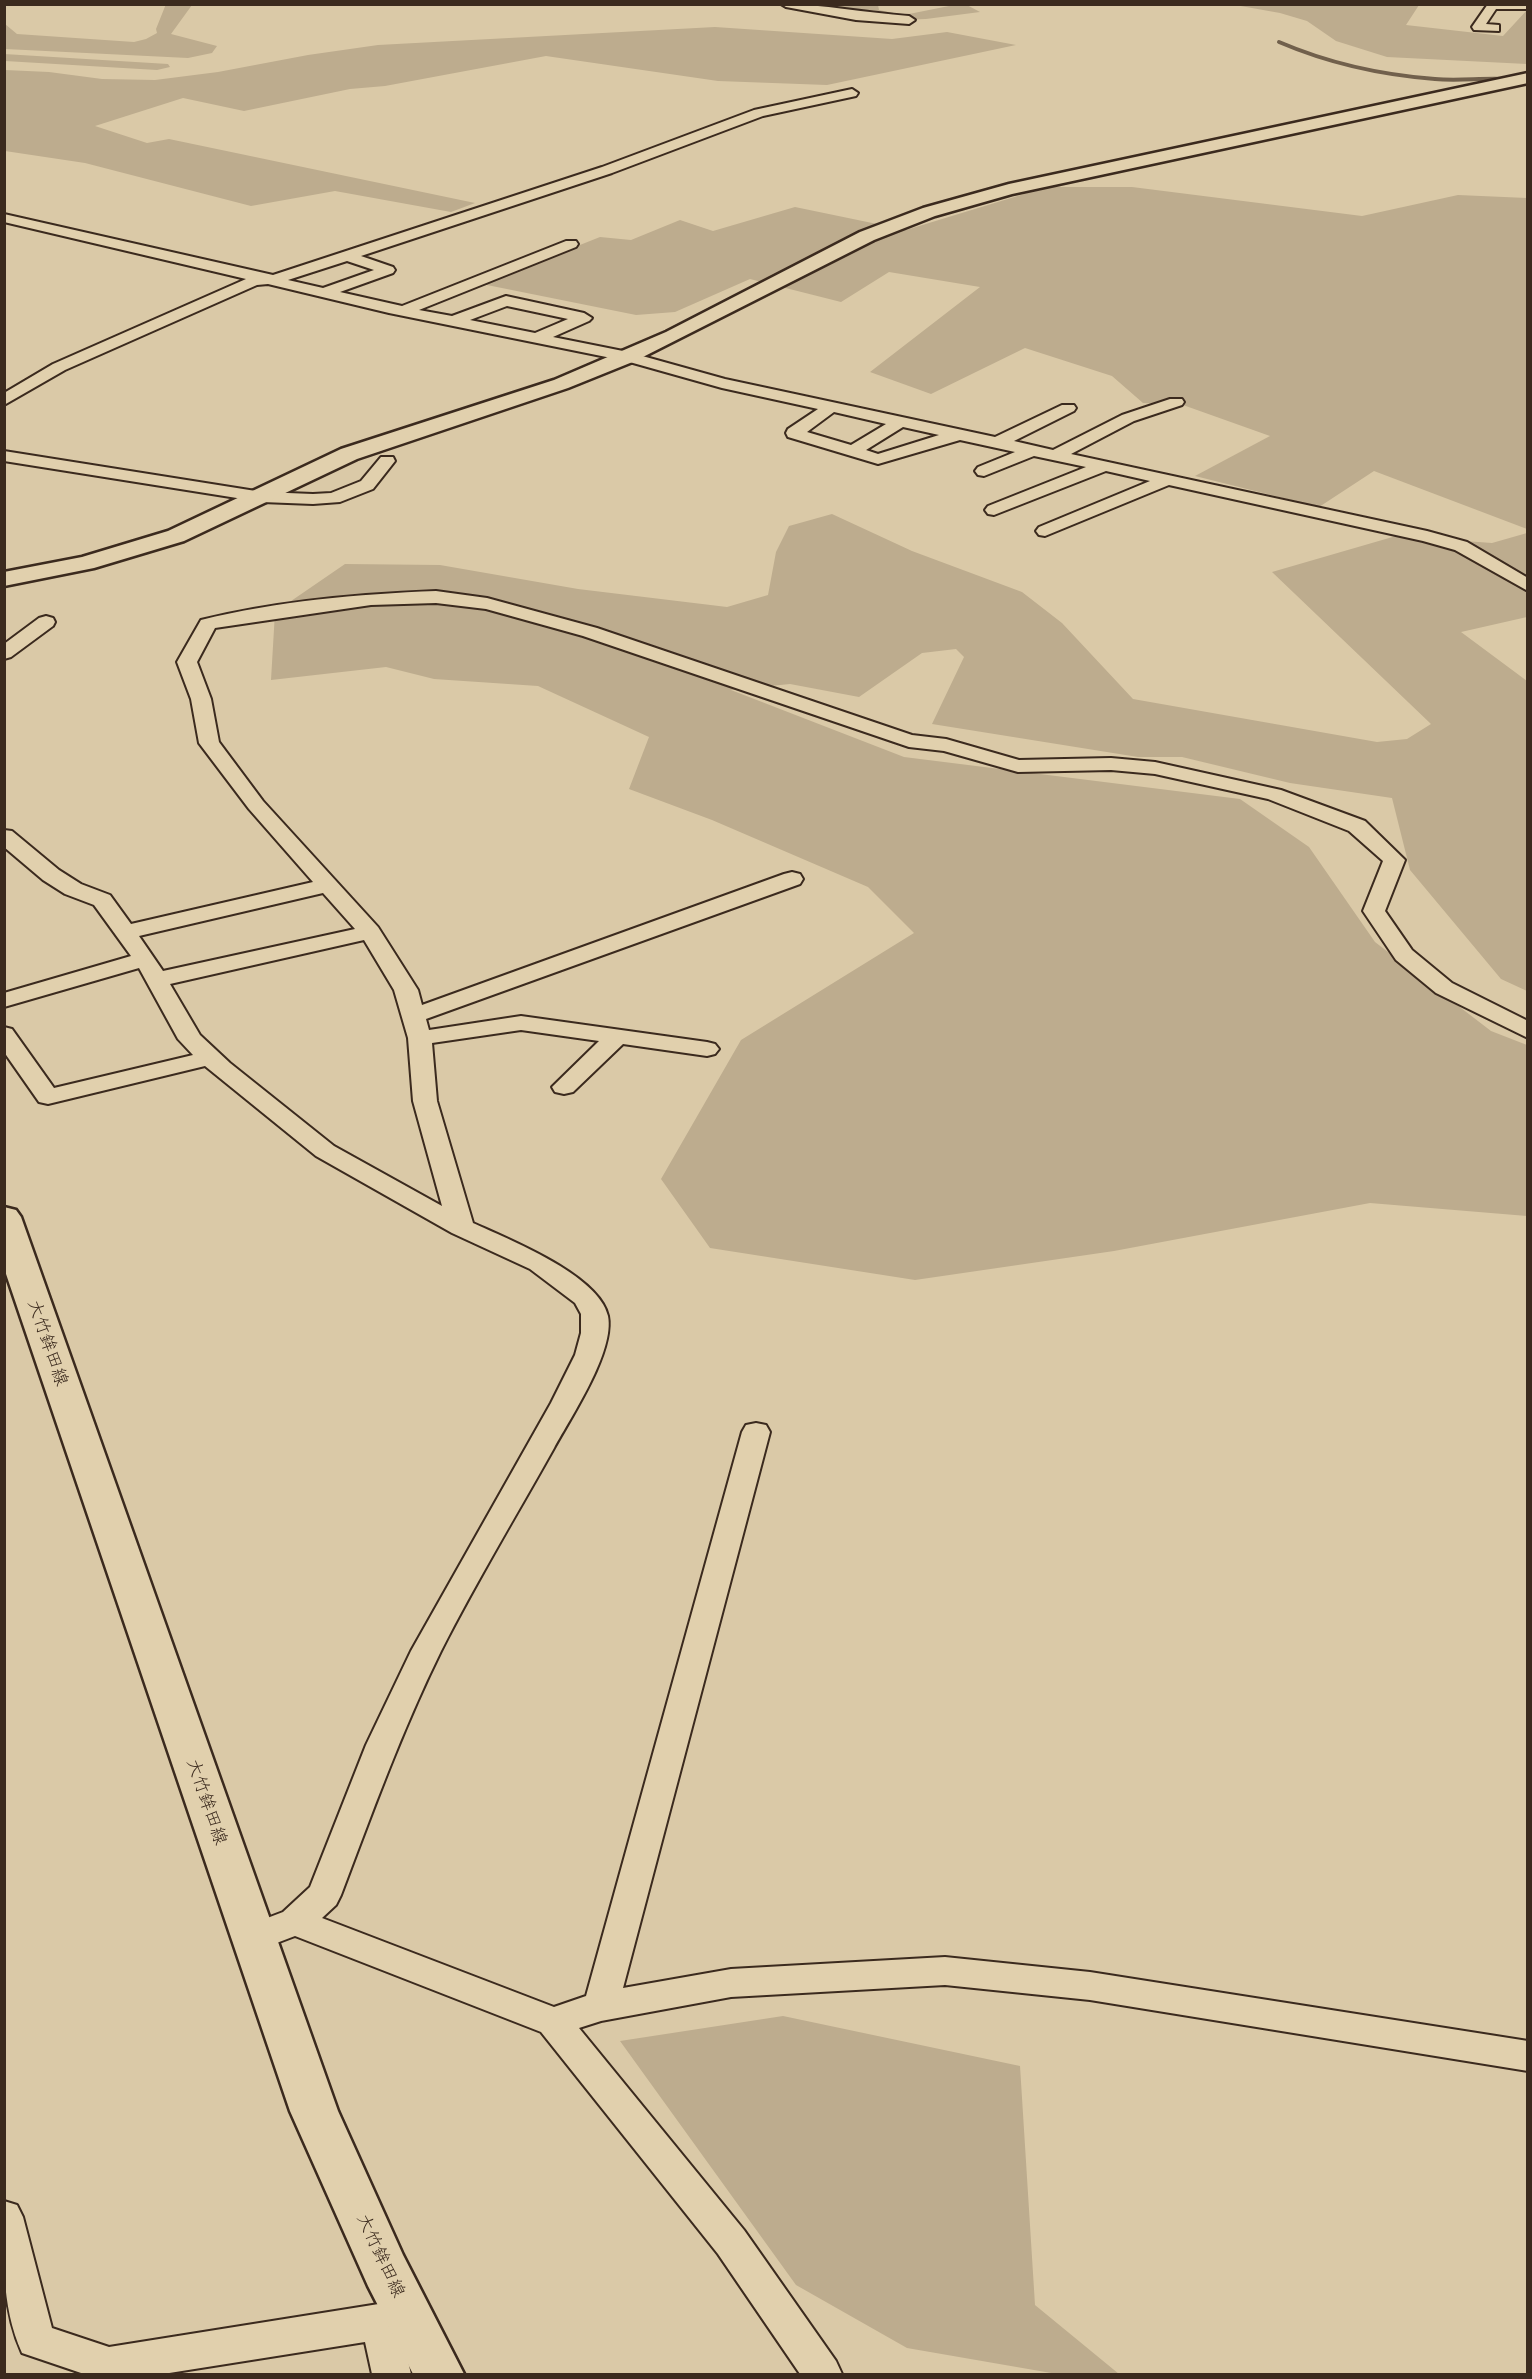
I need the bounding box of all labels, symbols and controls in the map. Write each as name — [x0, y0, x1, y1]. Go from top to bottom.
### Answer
street label: 大竹鉾田線 — [22, 1297, 72, 1389]
street label: 大竹鉾田線 — [181, 1756, 231, 1848]
street label: 大竹鉾田線 — [351, 2211, 409, 2301]

